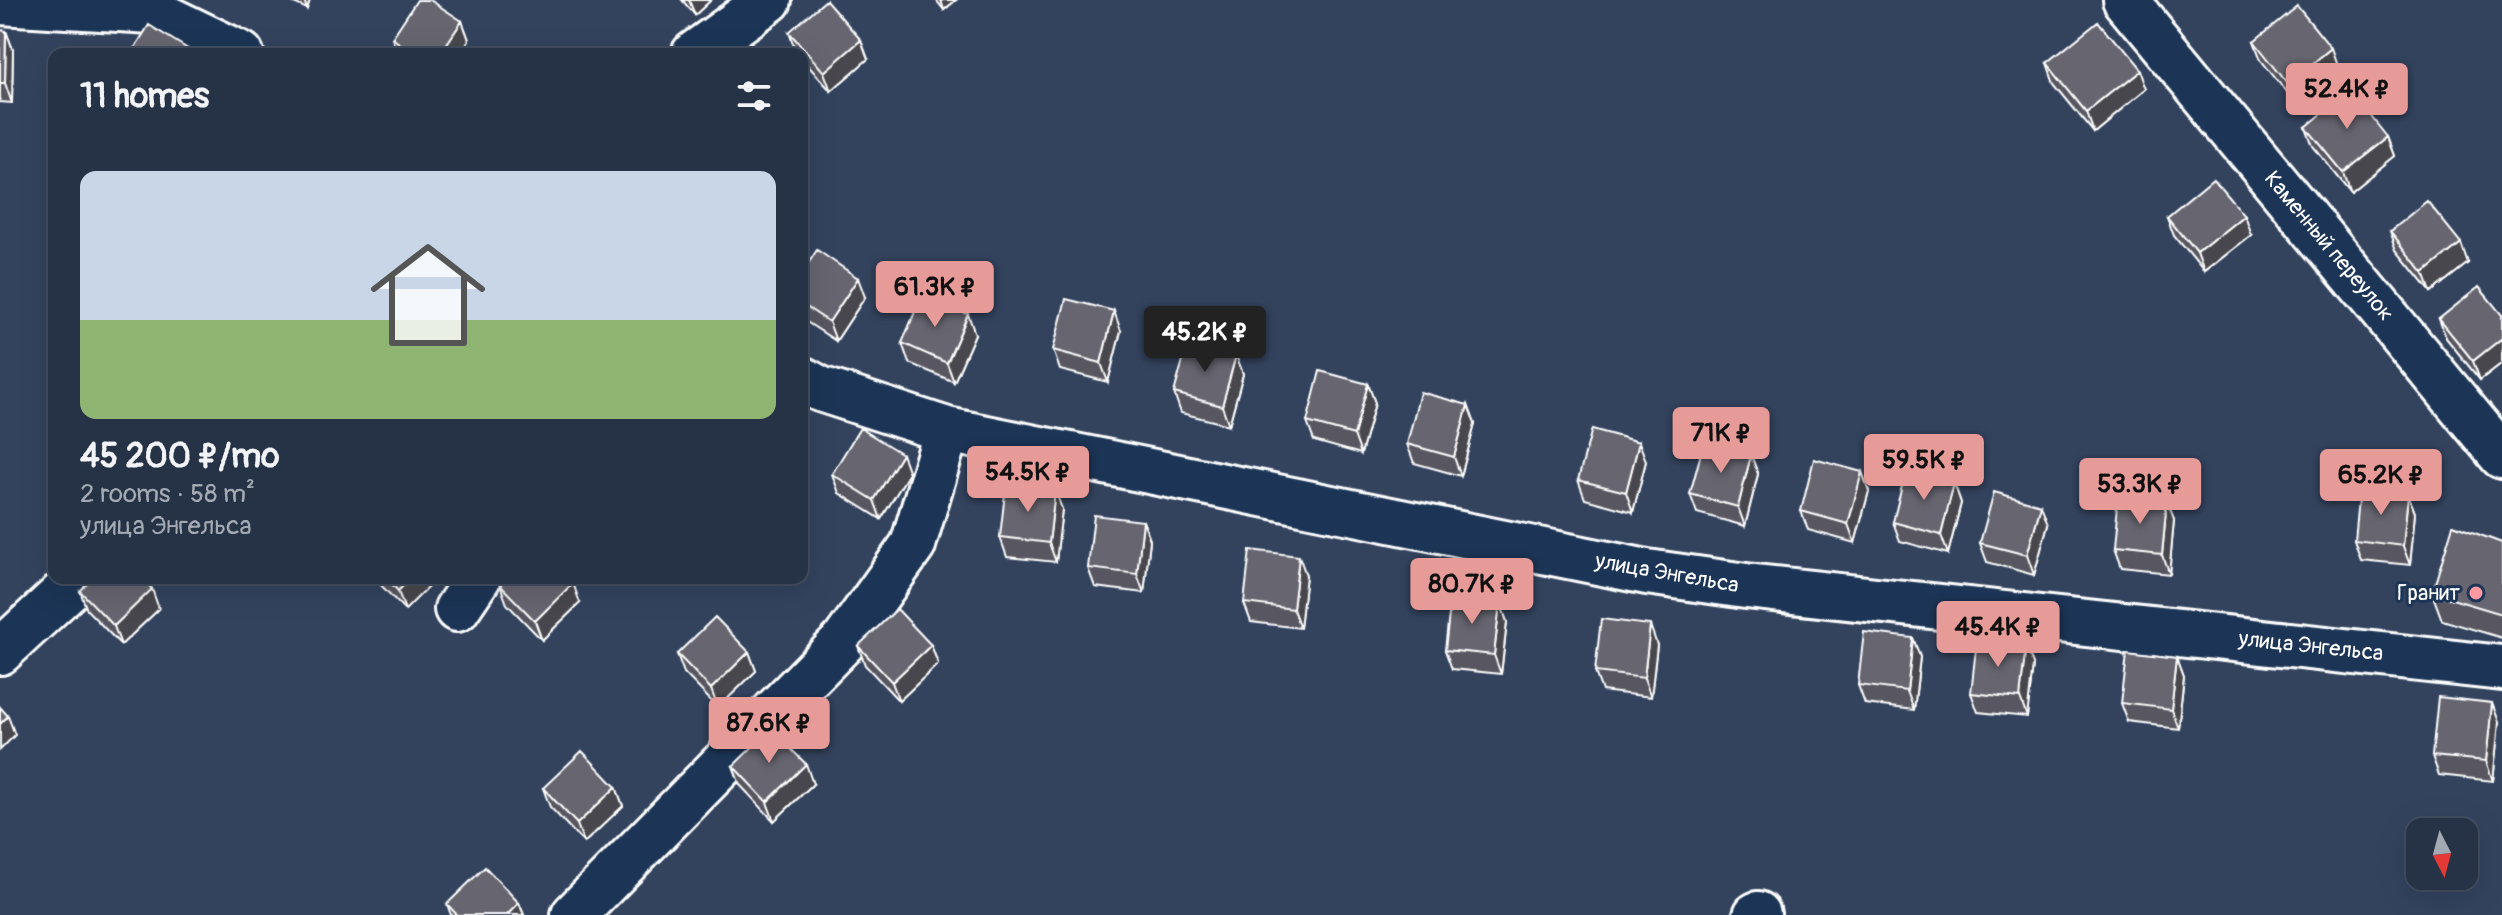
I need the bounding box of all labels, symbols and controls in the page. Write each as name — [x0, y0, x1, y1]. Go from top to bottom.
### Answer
pin: 52.4K ₽ — [2273, 63, 2421, 131]
text: 52.4K ₽ — [2304, 73, 2390, 105]
icon: filters — [732, 74, 776, 118]
text: 11 homes — [80, 75, 209, 118]
street label: Каменный переулок — [2258, 165, 2400, 327]
icon: home — [356, 223, 500, 367]
pin: 61.3K ₽ — [861, 261, 1009, 329]
text: 61.3K ₽ — [894, 271, 976, 303]
pin: 45.2K ₽ — [1131, 306, 1279, 374]
text: 45.2K ₽ — [1162, 316, 1248, 348]
pin: 71K ₽ — [1665, 407, 1777, 475]
text: 71K ₽ — [1691, 417, 1751, 449]
pin: 59.5K ₽ — [1850, 434, 1998, 502]
text: 45 200 ₽/mo — [80, 435, 279, 478]
text: 59.5K ₽ — [1882, 444, 1966, 476]
pin: 54.5K ₽ — [954, 446, 1102, 514]
pin: 65.2K ₽ — [2307, 449, 2455, 517]
text: 54.5K ₽ — [985, 456, 1071, 488]
pin: 53.3K ₽ — [2066, 458, 2214, 526]
text: 65.2K ₽ — [2338, 459, 2424, 491]
text: 53.3K ₽ — [2097, 468, 2183, 500]
text: 2 rooms · 58 m² — [80, 478, 255, 510]
text: улица Энгельса — [80, 510, 252, 542]
street label: улица Энгельса — [1592, 546, 1741, 599]
pin: 80.7K ₽ — [1398, 558, 1546, 626]
text: 80.7K ₽ — [1428, 568, 1516, 600]
place label: Гранит — [2397, 579, 2460, 607]
marker: Гранит — [2467, 584, 2485, 602]
pin: 45.4K ₽ — [1924, 601, 2072, 669]
text: 45.4K ₽ — [1955, 611, 2041, 643]
street label: улица Энгельса — [2236, 624, 2385, 668]
pin: 87.6K ₽ — [695, 697, 843, 765]
text: 87.6K ₽ — [727, 707, 811, 739]
north arrow — [2406, 818, 2478, 890]
map controls — [2406, 818, 2478, 890]

